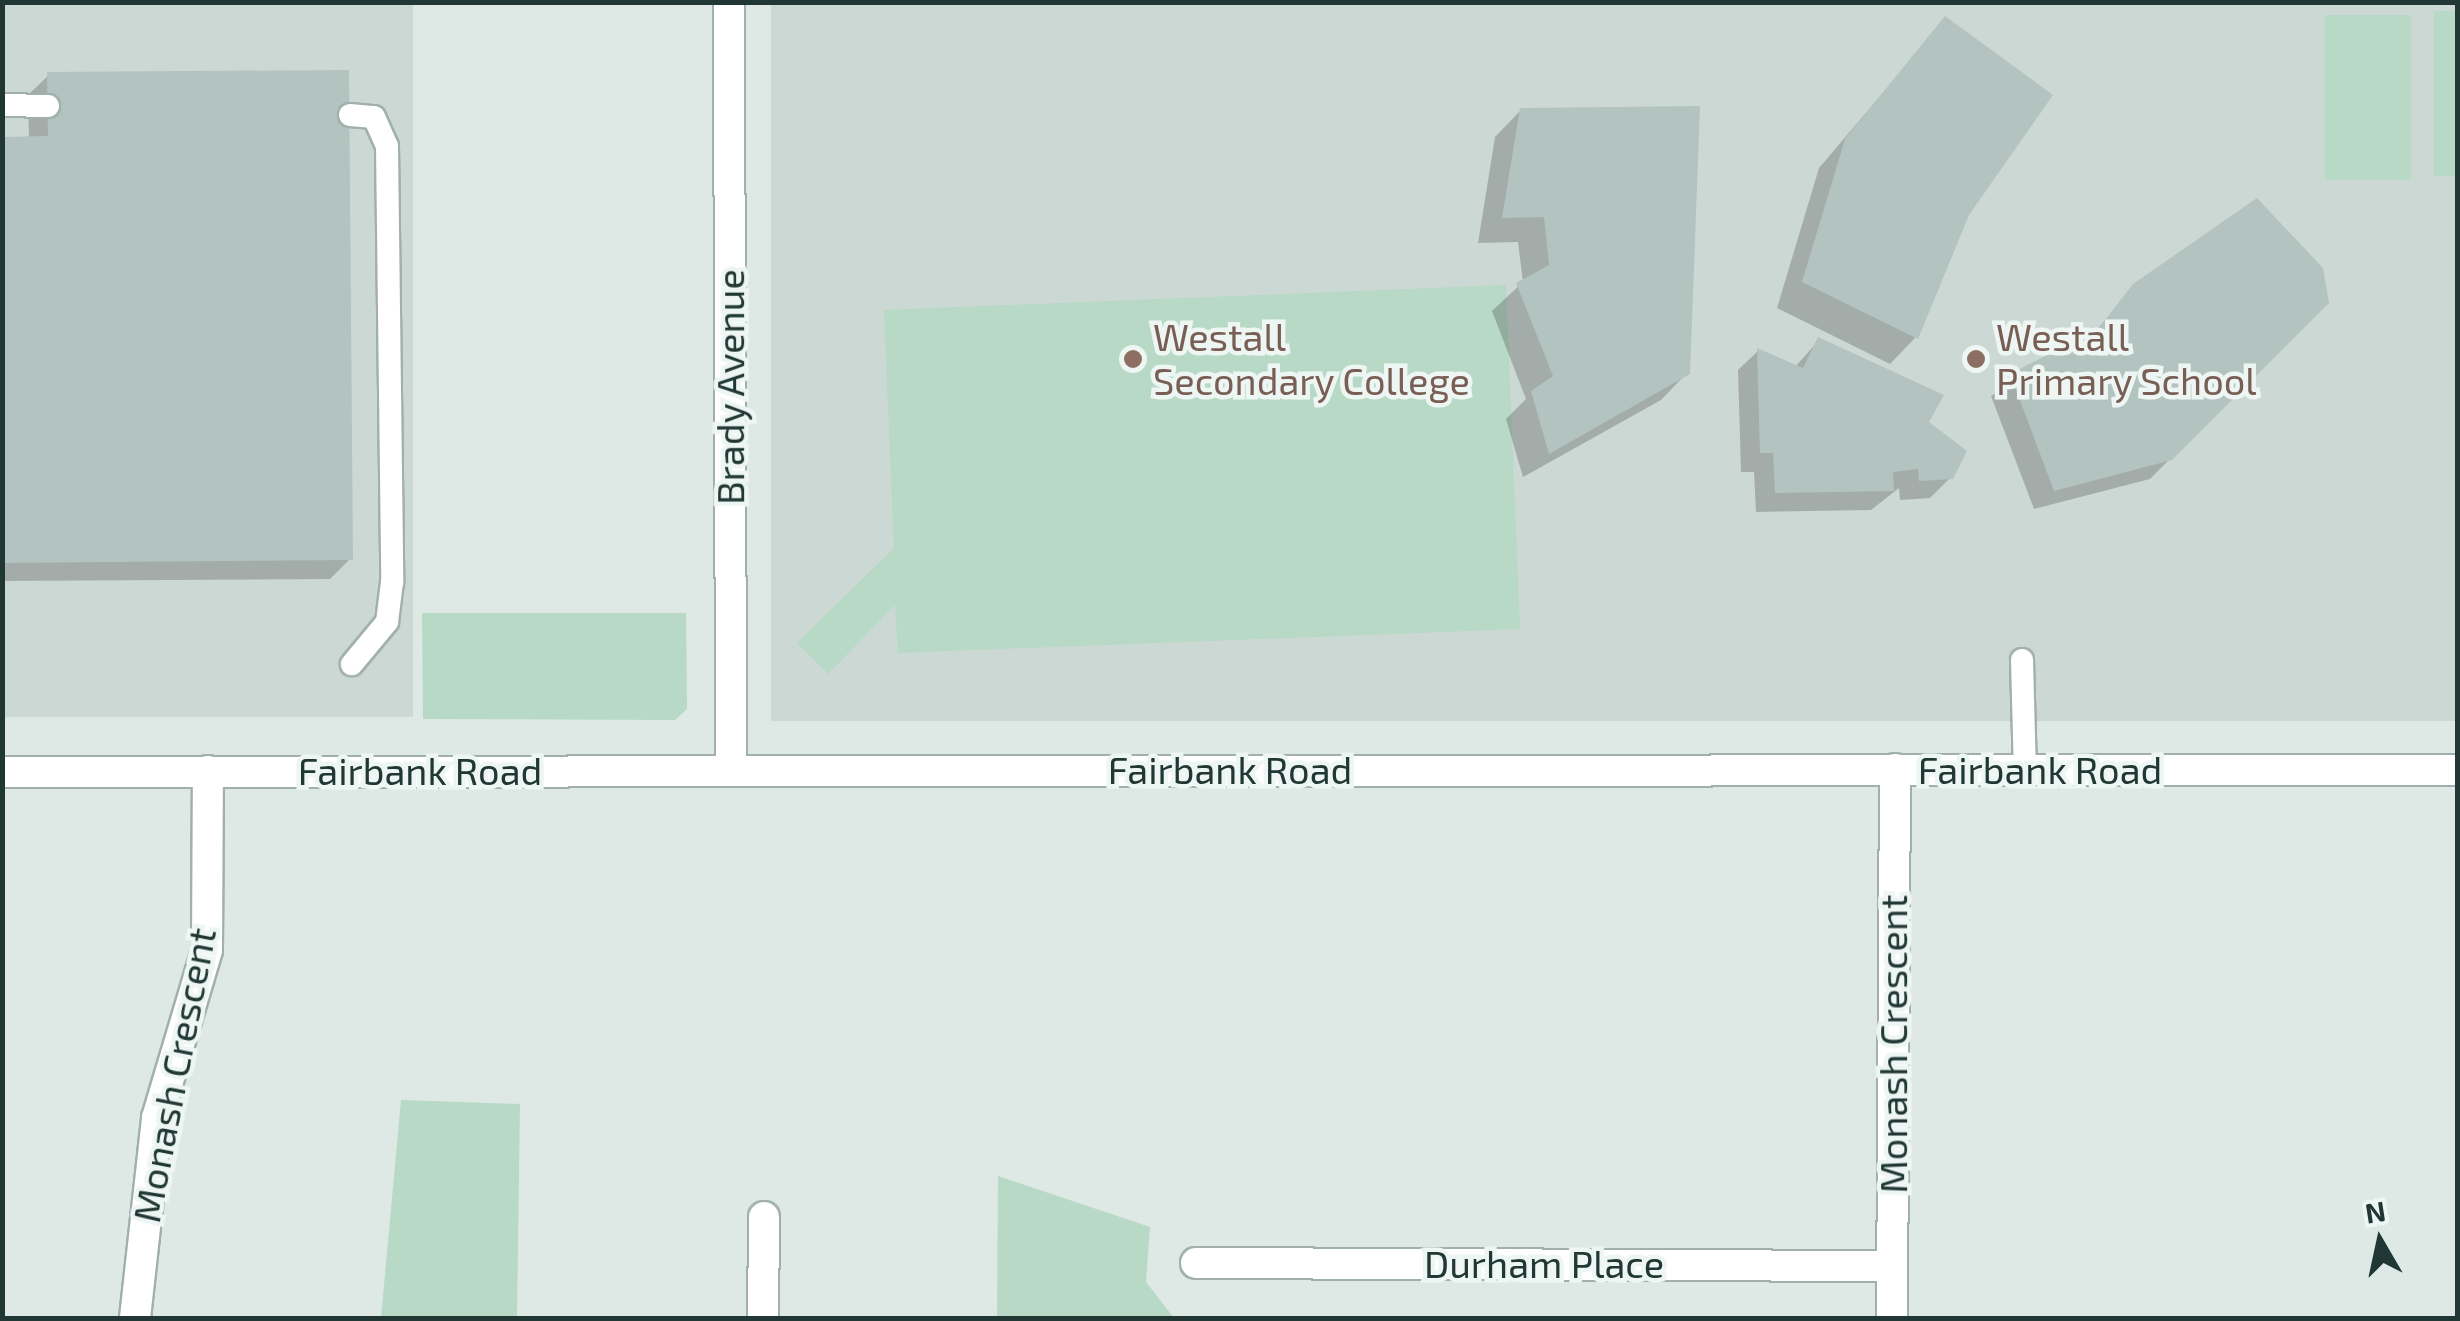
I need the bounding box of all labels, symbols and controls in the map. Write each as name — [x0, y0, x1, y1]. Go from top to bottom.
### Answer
street label: Brady Avenue — [707, 268, 753, 506]
place label: Westall Secondary College — [1153, 314, 1471, 404]
place label: Westall Primary School — [1996, 314, 2257, 404]
marker: Westall Secondary College — [1122, 348, 1144, 370]
marker: Westall Primary School — [1965, 348, 1987, 370]
street label: Fairbank Road — [1107, 747, 1353, 793]
street label: Fairbank Road — [1917, 747, 2163, 793]
street label: Fairbank Road — [297, 748, 543, 794]
street label: Monash Crescent — [1870, 894, 1916, 1194]
street label: Monash Crescent — [123, 924, 225, 1226]
north arrow — [2330, 1191, 2430, 1291]
text: N — [2363, 1193, 2388, 1230]
street label: Durham Place — [1424, 1241, 1664, 1287]

